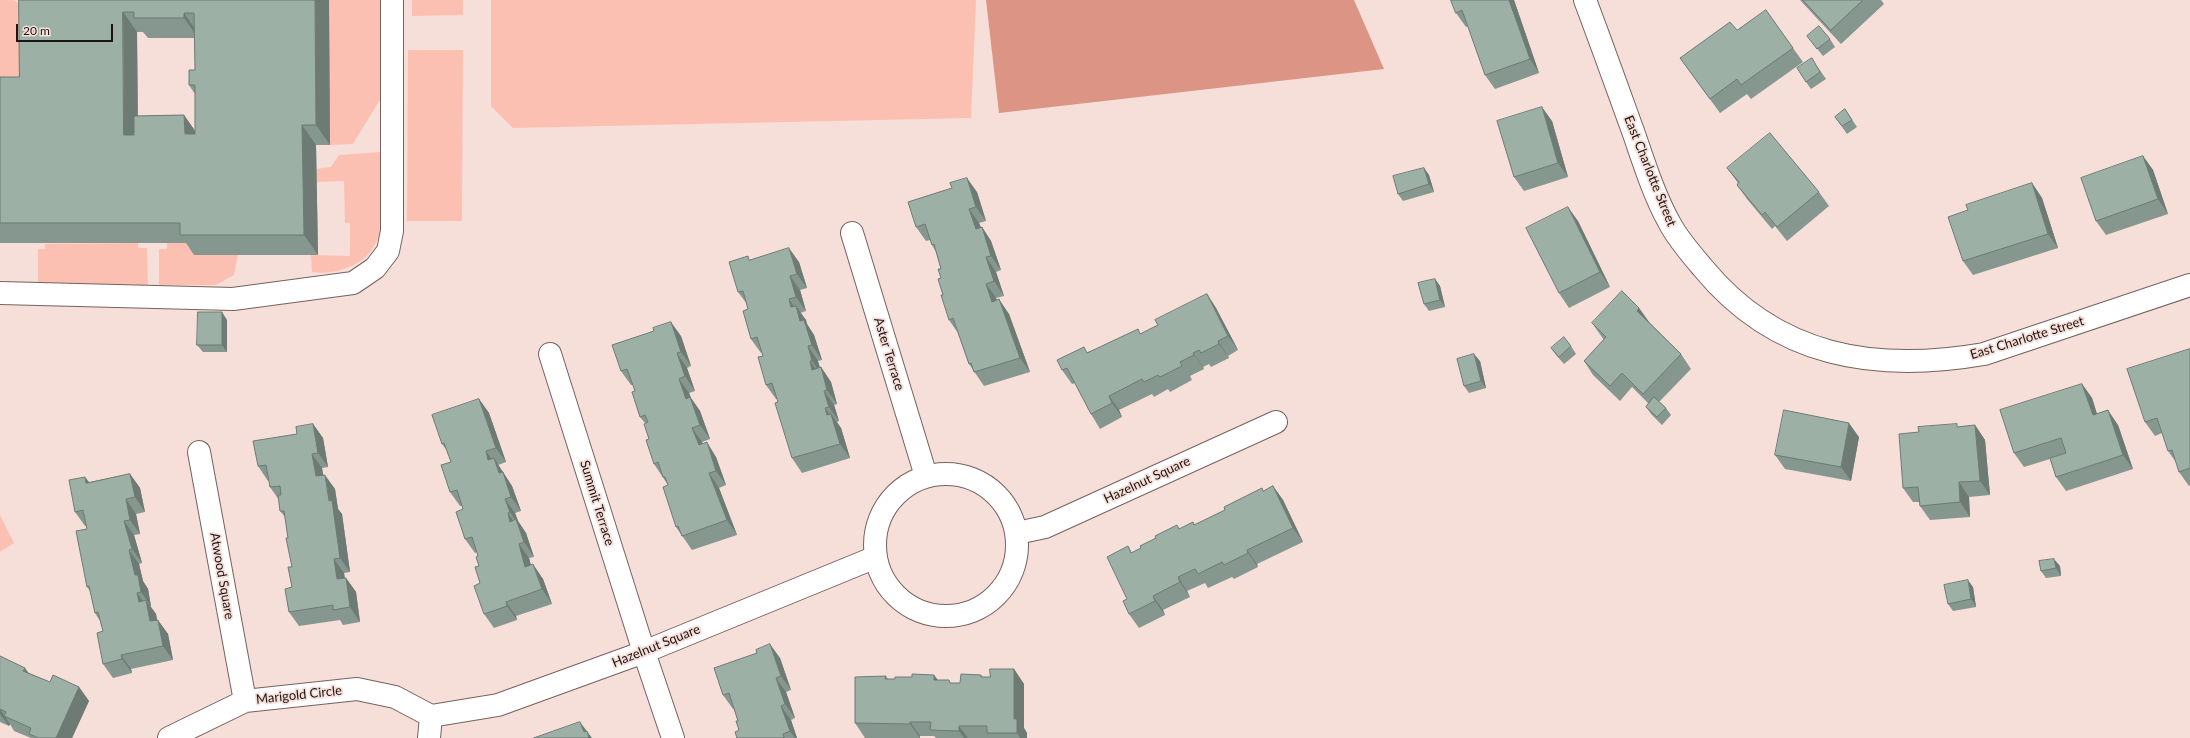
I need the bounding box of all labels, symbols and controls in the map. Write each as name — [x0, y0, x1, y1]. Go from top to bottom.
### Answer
scale bar — [18, 16, 115, 42]
text: 20 m — [23, 23, 50, 38]
street label: East Charlotte Street — [1621, 113, 1679, 229]
street label: East Charlotte Street — [1968, 313, 2086, 363]
street label: Aster Terrace — [870, 316, 908, 392]
street label: Hazelnut Square — [1101, 453, 1193, 507]
street label: Summit Terrace — [577, 458, 617, 548]
street label: Atwood Square — [207, 531, 237, 621]
street label: Hazelnut Square — [610, 621, 702, 671]
street label: Marigold Circle — [255, 683, 343, 707]

